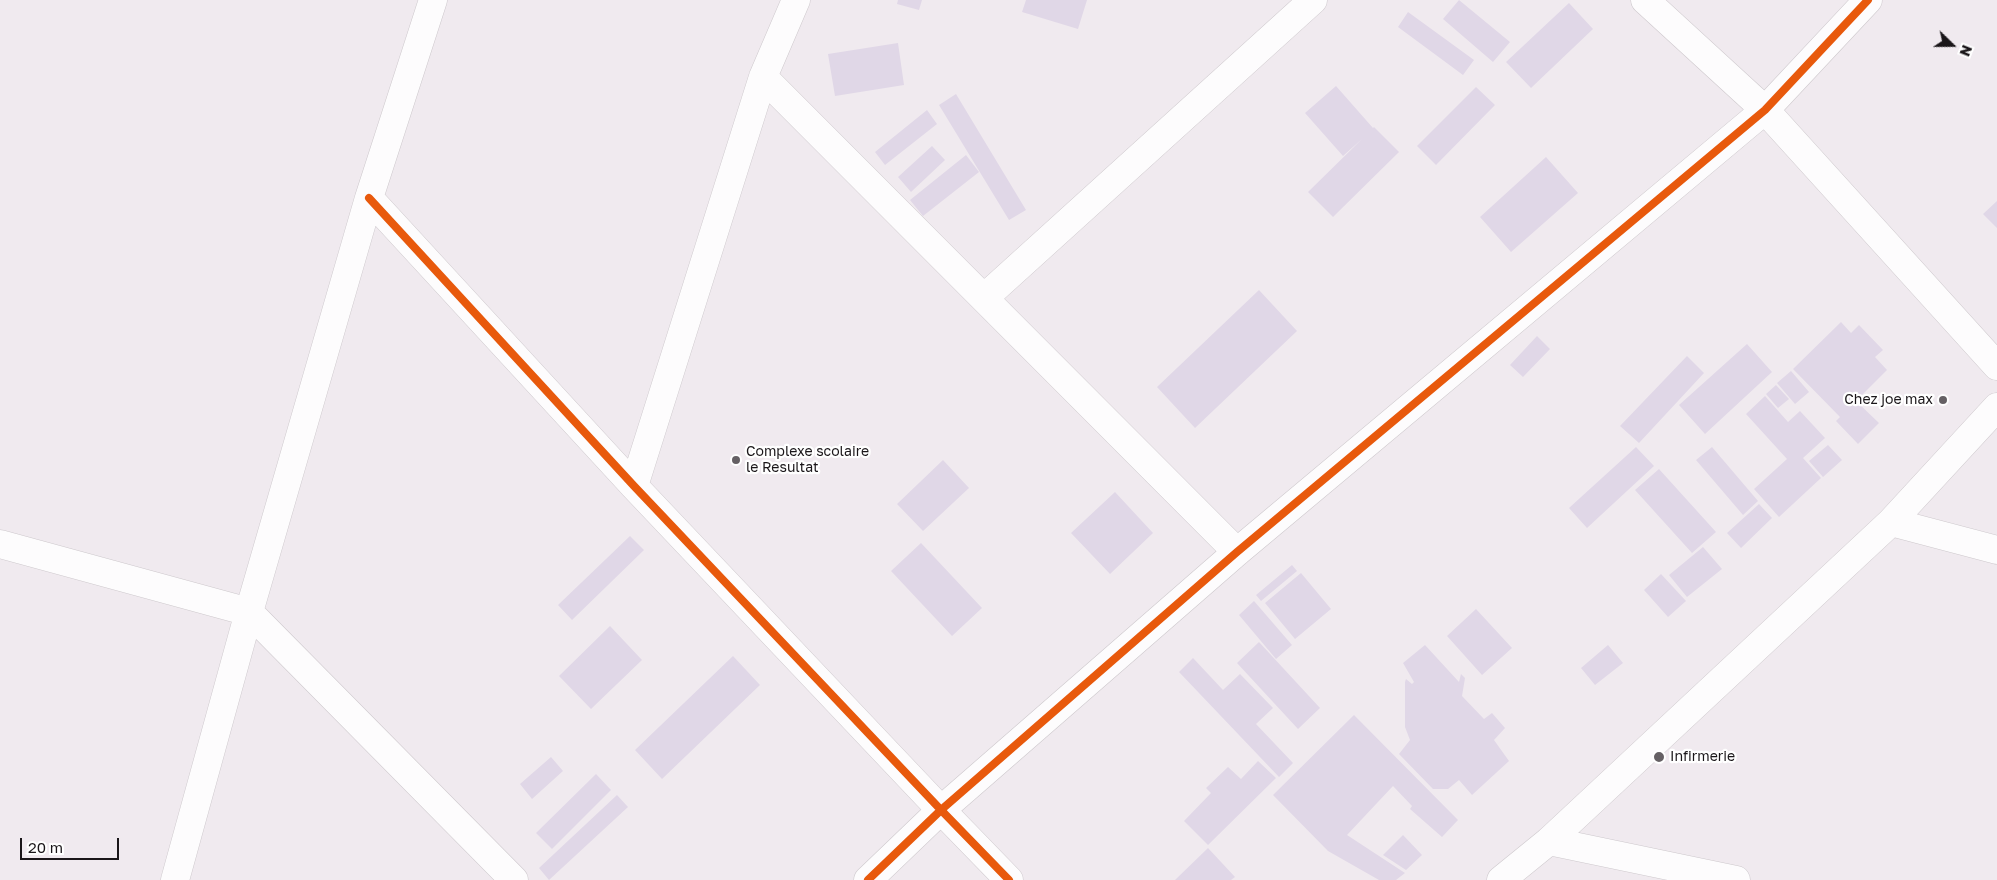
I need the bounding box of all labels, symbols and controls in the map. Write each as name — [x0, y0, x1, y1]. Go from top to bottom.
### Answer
north arrow — [1927, 20, 1977, 70]
text: N — [1957, 43, 1976, 59]
place label: Chez joe max — [1844, 392, 1933, 408]
marker: Chez joe max — [1937, 394, 1949, 406]
place label: Complexe scolaire le Resultat — [746, 444, 869, 477]
marker: Complexe scolaire le Resultat — [730, 454, 742, 466]
place label: Infirmerie — [1670, 749, 1735, 765]
marker: Infirmerie — [1652, 750, 1666, 764]
scale bar — [22, 828, 121, 860]
text: 20 m — [28, 838, 63, 856]

